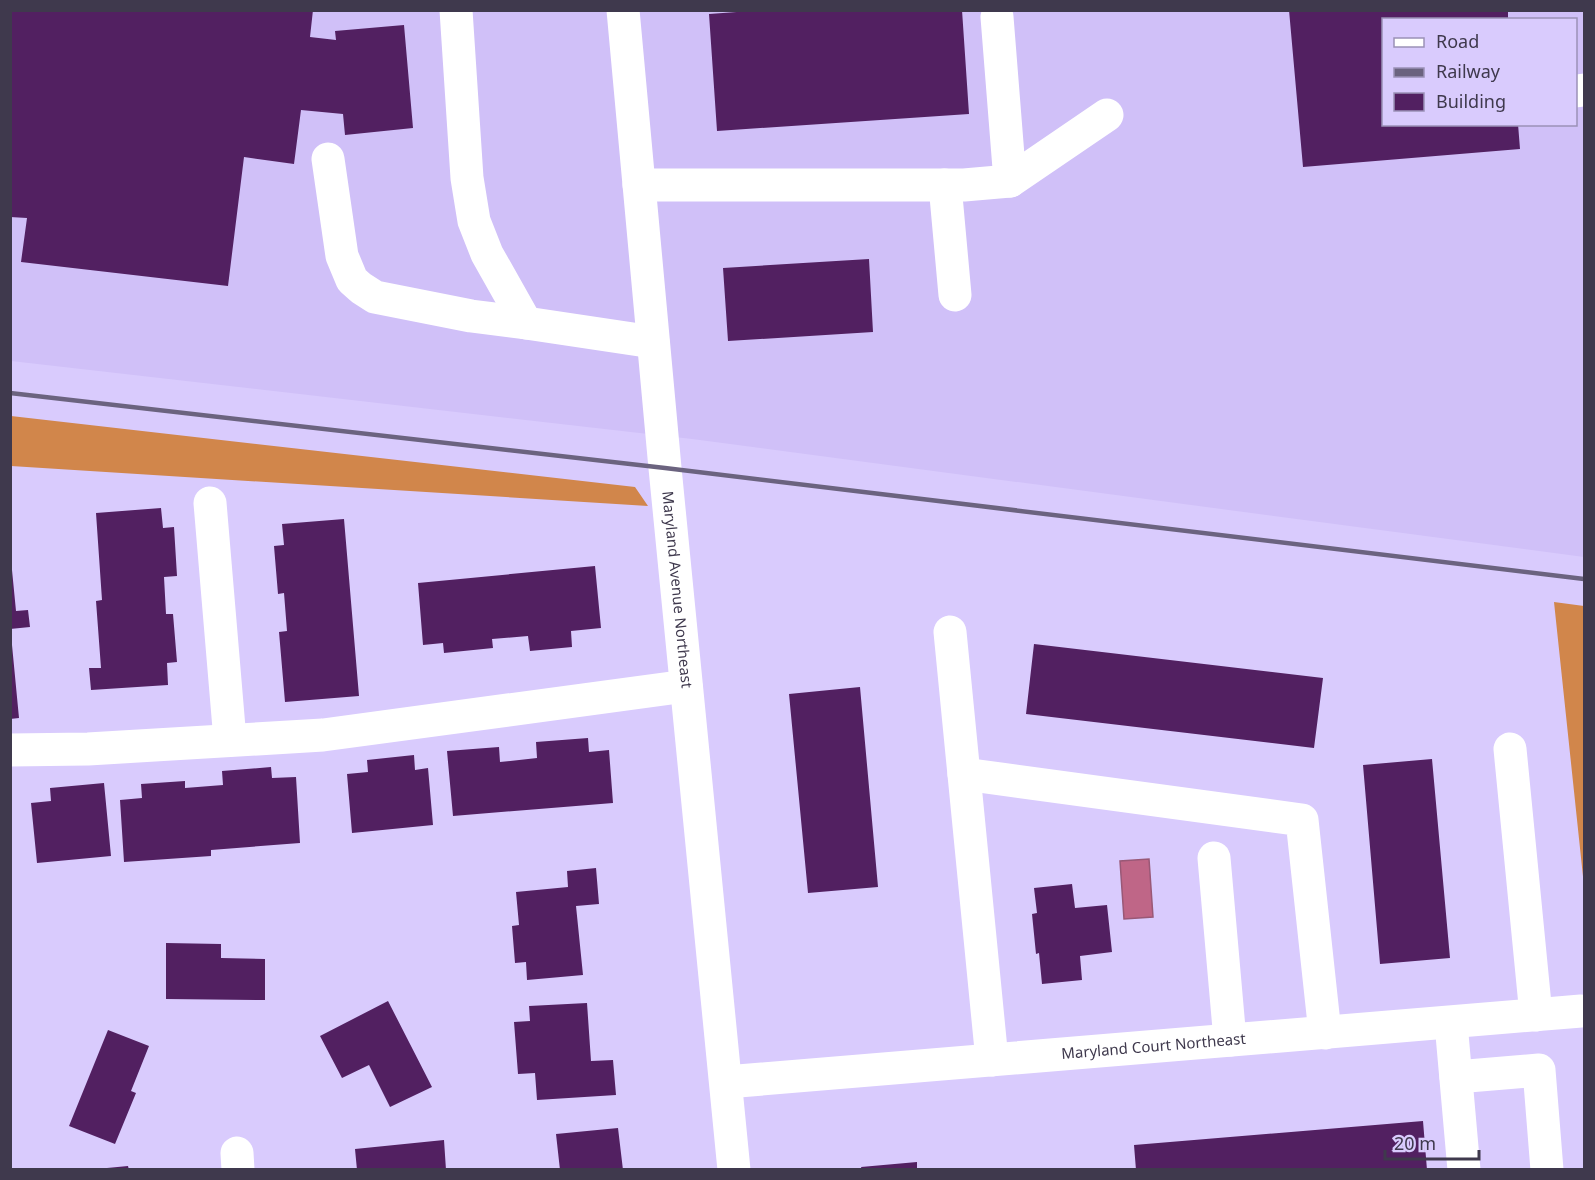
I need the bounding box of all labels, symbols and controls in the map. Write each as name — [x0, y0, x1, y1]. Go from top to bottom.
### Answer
legend — [1382, 18, 1577, 126]
text: Road — [1436, 29, 1479, 53]
text: Railway — [1436, 59, 1501, 83]
text: Building — [1436, 89, 1506, 113]
street label: Maryland Avenue Northeast — [658, 490, 698, 690]
street label: Maryland Court Northeast — [1060, 1028, 1247, 1063]
scale bar — [1385, 1123, 1480, 1161]
text: 20 m — [1394, 1131, 1436, 1155]

